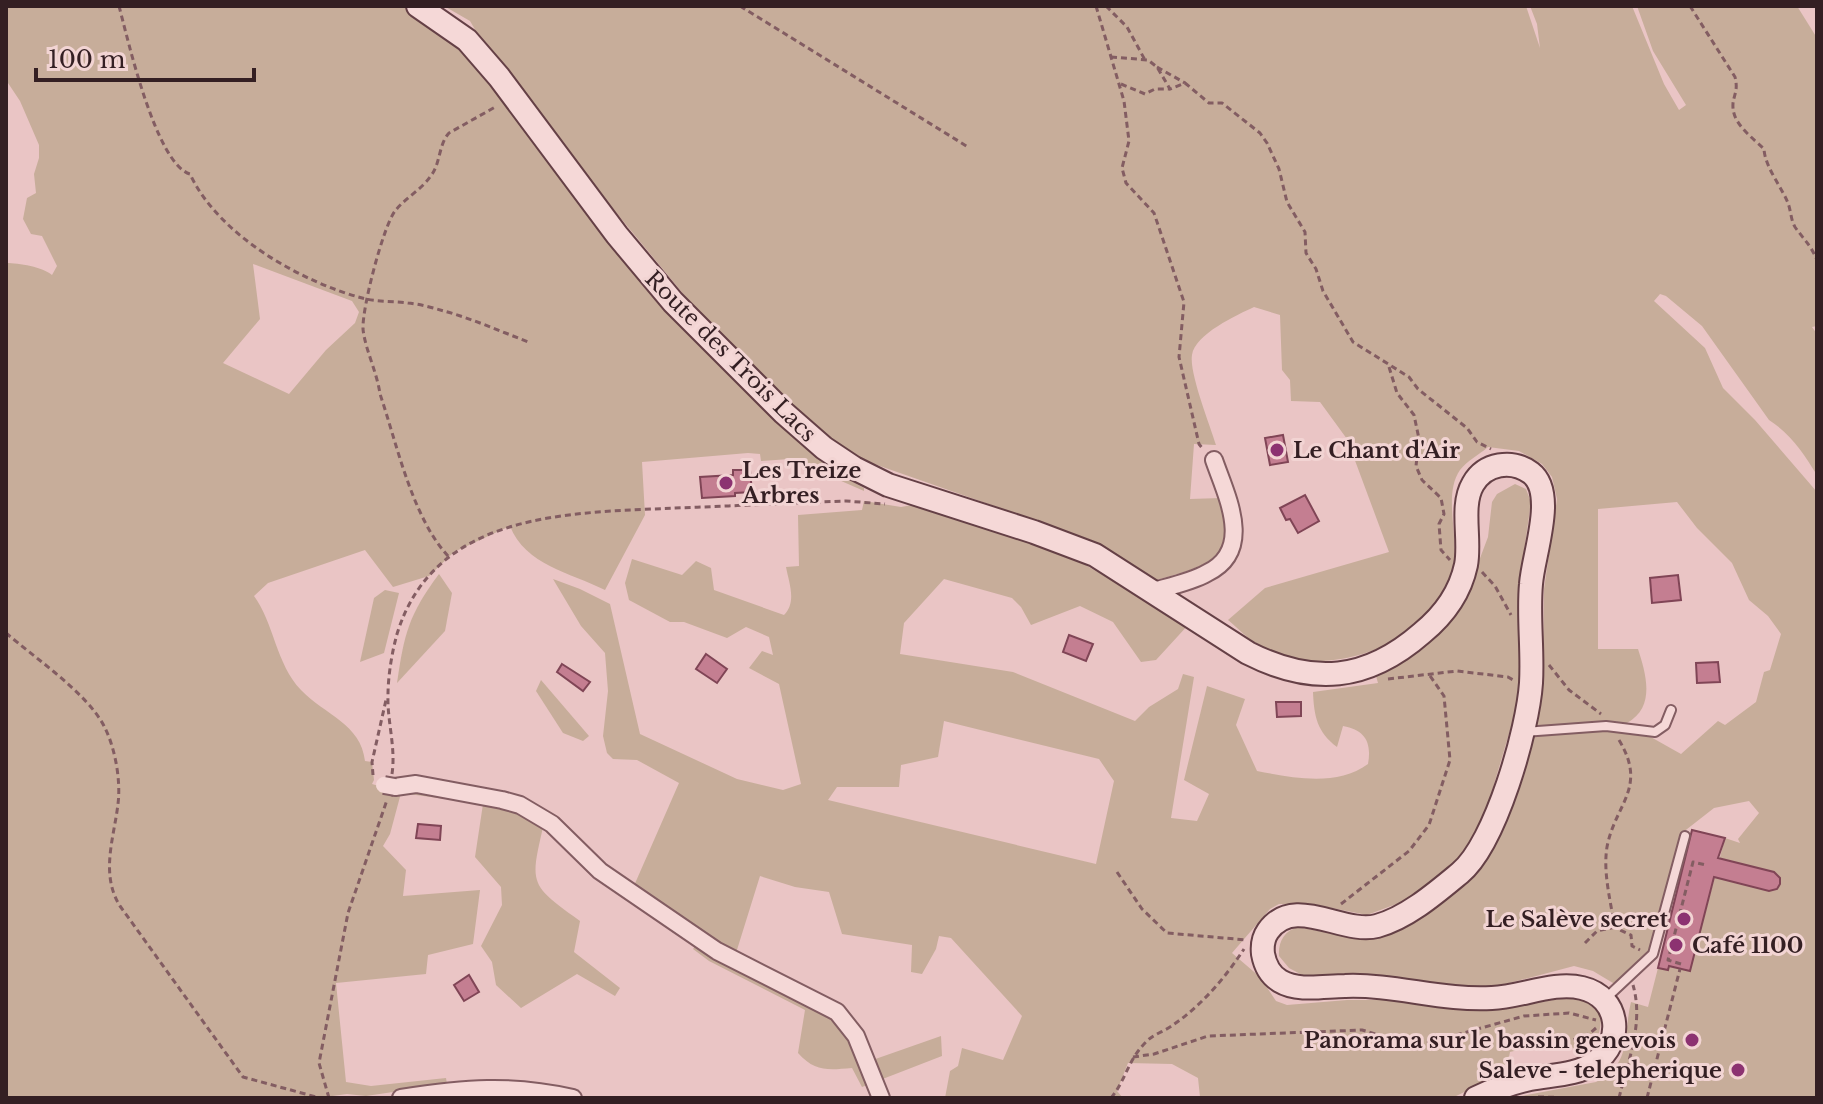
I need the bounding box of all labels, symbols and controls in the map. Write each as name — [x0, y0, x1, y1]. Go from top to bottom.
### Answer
scale bar — [36, 32, 254, 82]
text: 100 m — [48, 45, 126, 74]
street label: Route des Trois Lacs — [639, 265, 822, 448]
place label: Le Chant d'Air — [1293, 437, 1460, 464]
marker: Le Chant d'Air — [1268, 441, 1286, 459]
place label: Les Treize Arbres — [741, 457, 862, 509]
marker: Les Treize Arbres — [717, 474, 735, 492]
place label: Le Salève secret — [1485, 906, 1669, 933]
marker: Le Salève secret — [1675, 910, 1693, 928]
place label: Café 1100 — [1692, 932, 1803, 959]
marker: Café 1100 — [1667, 936, 1685, 954]
place label: Panorama sur le bassin genevois — [1304, 1027, 1676, 1054]
marker: Panorama sur le bassin genevois — [1683, 1031, 1701, 1049]
place label: Saleve - telepherique — [1478, 1057, 1722, 1084]
marker: Saleve - telepherique — [1729, 1061, 1747, 1079]

